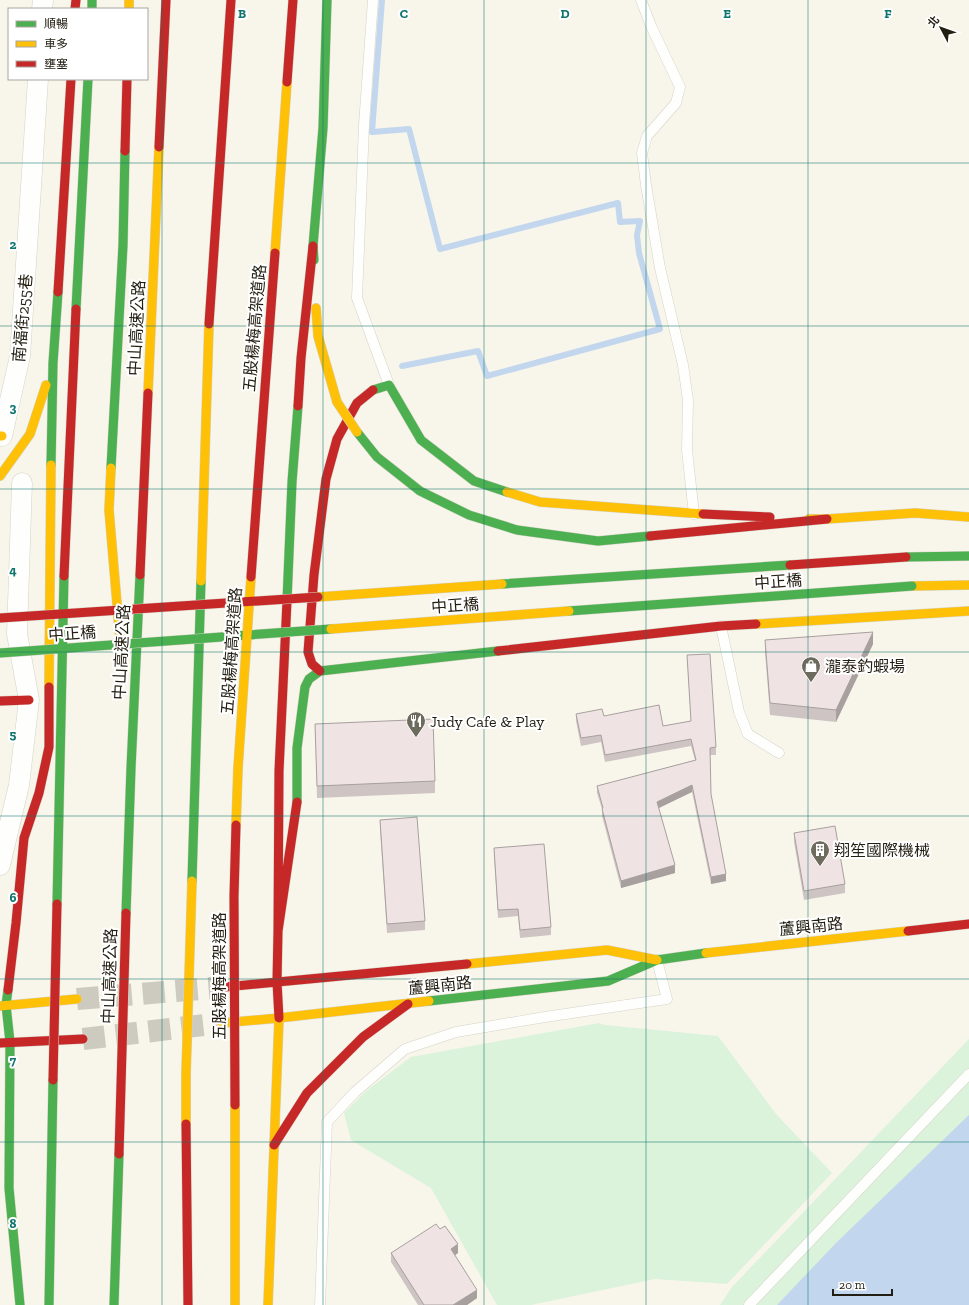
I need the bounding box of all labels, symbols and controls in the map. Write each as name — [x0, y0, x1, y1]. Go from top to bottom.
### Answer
text: B — [238, 6, 246, 21]
text: C — [400, 6, 408, 21]
text: D — [560, 6, 570, 21]
text: E — [723, 6, 731, 21]
text: F — [884, 6, 892, 21]
legend — [8, 8, 148, 80]
north arrow — [921, 8, 961, 48]
text: 北 — [925, 13, 942, 30]
text: 順暢 — [44, 17, 68, 31]
text: 車多 — [44, 37, 68, 51]
text: 壅塞 — [44, 57, 68, 71]
text: 2 — [10, 237, 17, 252]
street label: 五股楊梅高架道路 — [239, 263, 270, 393]
street label: 南福街255巷 — [9, 273, 36, 363]
street label: 中山高速公路 — [124, 280, 148, 376]
text: 3 — [10, 400, 17, 415]
text: 4 — [9, 563, 17, 578]
street label: 中正橋 — [753, 570, 803, 593]
street label: 五股楊梅高架道路 — [218, 587, 245, 716]
street label: 中正橋 — [430, 594, 480, 617]
street label: 中山高速公路 — [109, 604, 133, 700]
street label: 中正橋 — [47, 622, 97, 645]
shop icon: 瀧泰釣蝦場 — [800, 655, 822, 683]
place label: 瀧泰釣蝦場 — [825, 657, 905, 676]
restaurant icon: Judy Cafe & Play — [405, 710, 427, 738]
place label: Judy Cafe & Play — [430, 712, 545, 731]
text: 5 — [10, 727, 17, 742]
building icon: 翔笙國際機械 — [809, 839, 831, 867]
place label: 翔笙國際機械 — [834, 841, 930, 860]
text: 6 — [10, 890, 17, 905]
street label: 五股楊梅高架道路 — [210, 912, 229, 1040]
street label: 蘆興南路 — [778, 914, 844, 939]
street label: 中山高速公路 — [98, 928, 121, 1024]
street label: 蘆興南路 — [407, 973, 473, 998]
text: 7 — [10, 1053, 17, 1068]
text: 8 — [9, 1216, 17, 1231]
scale bar — [833, 1271, 892, 1297]
text: 20 m — [839, 1278, 866, 1292]

